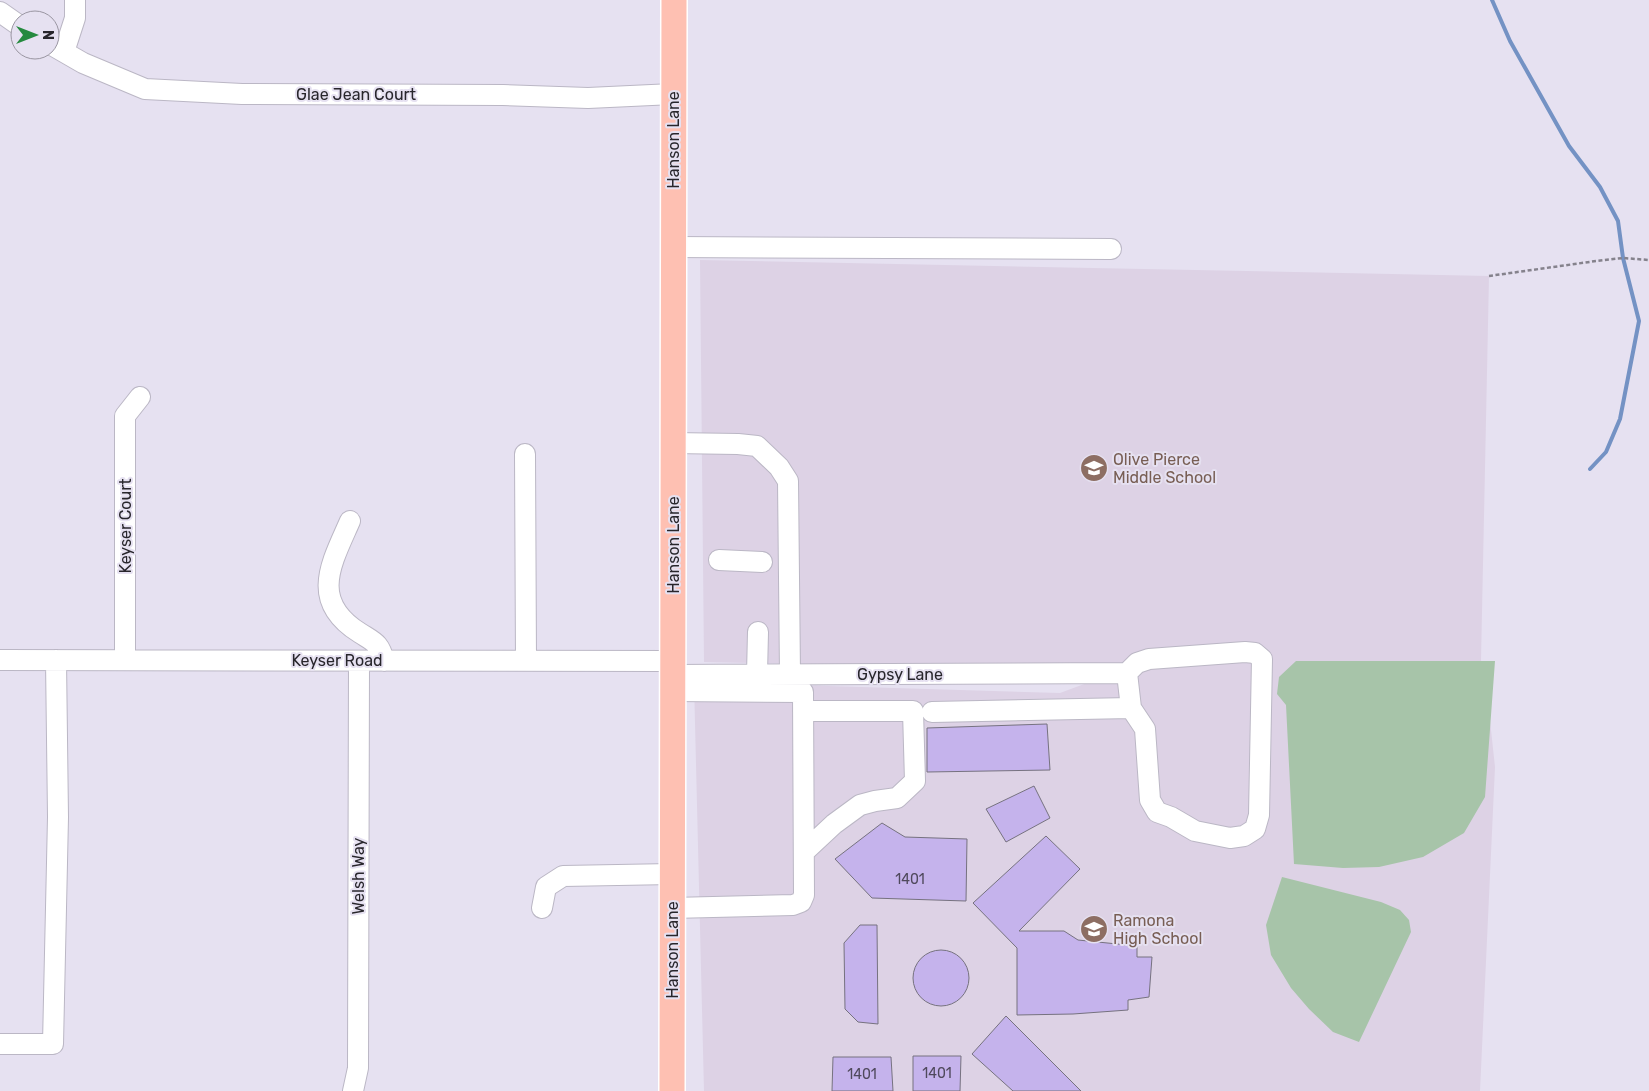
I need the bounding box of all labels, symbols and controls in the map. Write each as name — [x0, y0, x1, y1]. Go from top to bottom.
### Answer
north arrow — [10, 10, 60, 60]
text: N — [39, 30, 56, 40]
street label: Glae Jean Court — [296, 85, 416, 104]
street label: Hanson Lane — [664, 91, 683, 189]
place label: Olive Pierce Middle School — [1113, 450, 1216, 487]
school or university icon: Olive Pierce Middle School — [1079, 453, 1109, 483]
street label: Keyser Court — [116, 479, 135, 573]
street label: Hanson Lane — [664, 496, 683, 594]
street label: Keyser Road — [291, 651, 383, 670]
street label: Gypsy Lane — [857, 665, 943, 684]
street label: Welsh Way — [349, 837, 368, 914]
house number: 1401 — [895, 871, 925, 888]
street label: Hanson Lane — [663, 901, 682, 999]
place label: Ramona High School — [1113, 911, 1202, 948]
school or university icon: Ramona High School — [1079, 914, 1109, 944]
house number: 1401 — [922, 1065, 952, 1082]
house number: 1401 — [847, 1066, 877, 1083]

